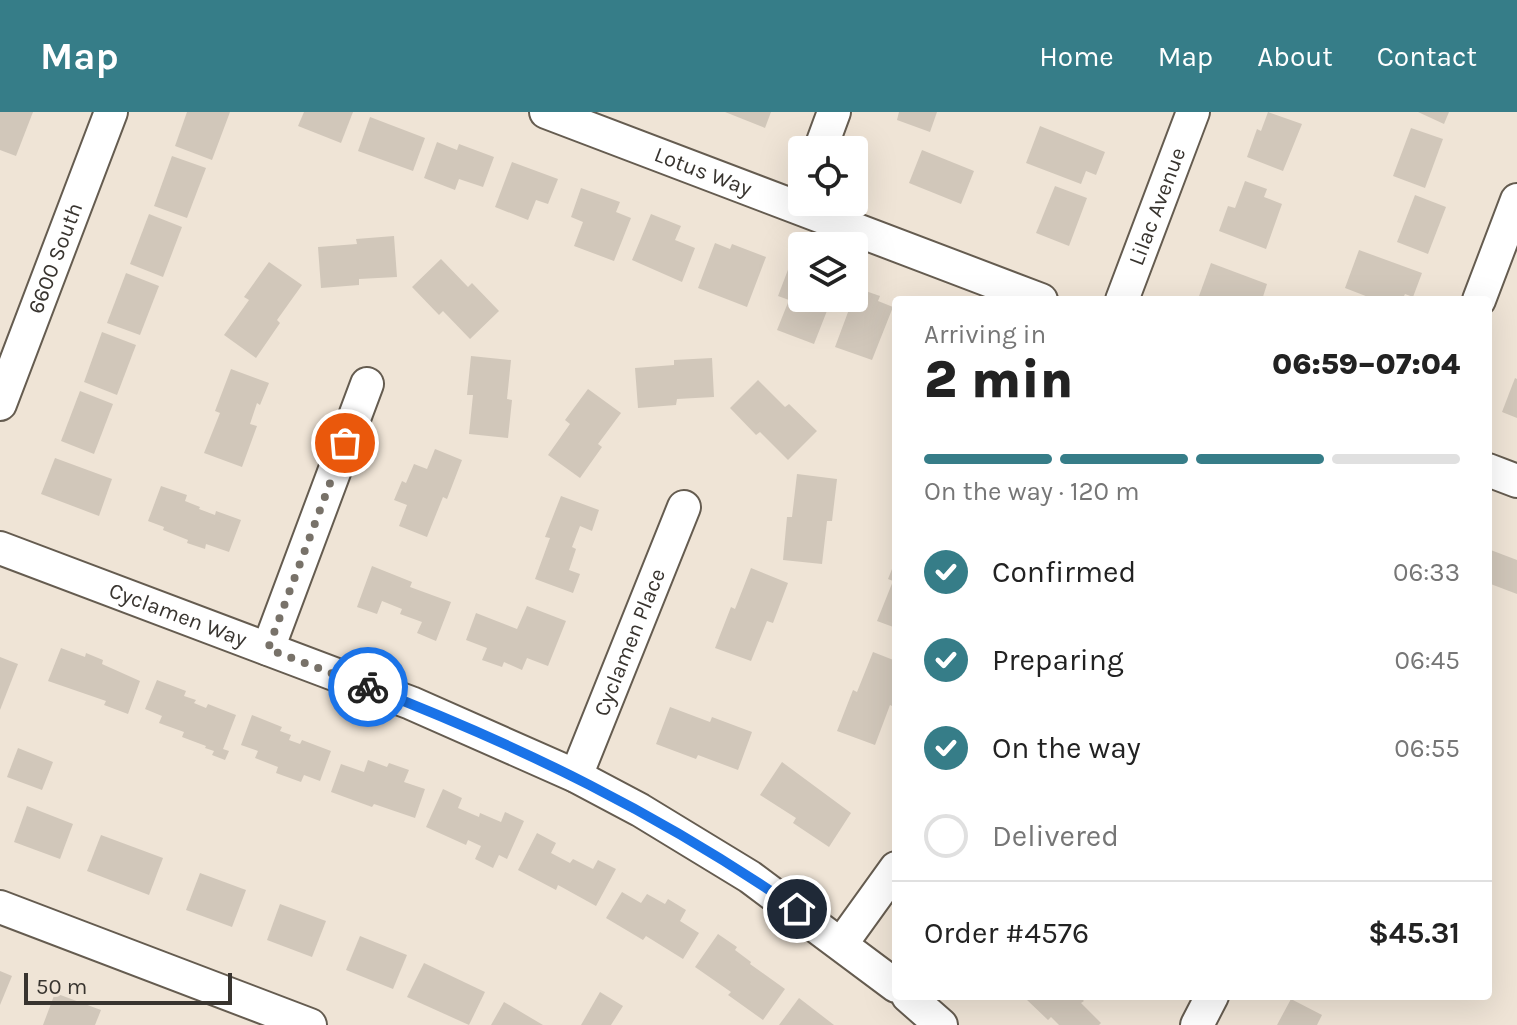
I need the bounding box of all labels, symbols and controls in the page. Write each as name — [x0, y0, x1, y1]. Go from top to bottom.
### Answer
text: Map — [40, 34, 119, 79]
text: Home — [1039, 40, 1114, 73]
text: Map — [1158, 40, 1213, 73]
text: About — [1257, 40, 1333, 73]
text: Contact — [1377, 40, 1477, 73]
map controls — [788, 136, 868, 312]
button: locate — [788, 136, 868, 216]
street label: Lotus Way — [651, 141, 755, 202]
street label: Lilac Avenue — [1123, 144, 1191, 269]
street label: 6600 South — [23, 199, 88, 317]
button: layers — [788, 232, 868, 312]
text: Arriving in — [924, 319, 1046, 350]
text: 06:59–07:04 — [1272, 346, 1460, 382]
text: 2 min — [924, 349, 1073, 410]
pin — [311, 409, 379, 477]
icon: bag — [323, 421, 367, 465]
text: On the way · 120 m — [924, 476, 1139, 507]
icon: check — [924, 550, 968, 594]
text: Confirmed — [992, 554, 1136, 590]
text: 06:33 — [1393, 557, 1460, 588]
street label: Cyclamen Place — [588, 565, 671, 720]
street label: Cyclamen Way — [105, 577, 250, 653]
icon: check — [924, 638, 968, 682]
text: Preparing — [992, 642, 1124, 678]
text: 06:45 — [1394, 645, 1460, 676]
courier — [328, 647, 408, 727]
icon: bike — [346, 665, 390, 709]
icon: check — [924, 726, 968, 770]
text: On the way — [992, 730, 1141, 766]
text: 06:55 — [1394, 733, 1460, 764]
text: Delivered — [992, 818, 1119, 854]
pin — [763, 875, 831, 943]
icon: home — [775, 887, 819, 931]
text: Order #4576 — [924, 915, 1089, 951]
text: $45.31 — [1368, 915, 1460, 951]
scale bar — [24, 969, 232, 1005]
text: 50 m — [36, 974, 87, 1000]

